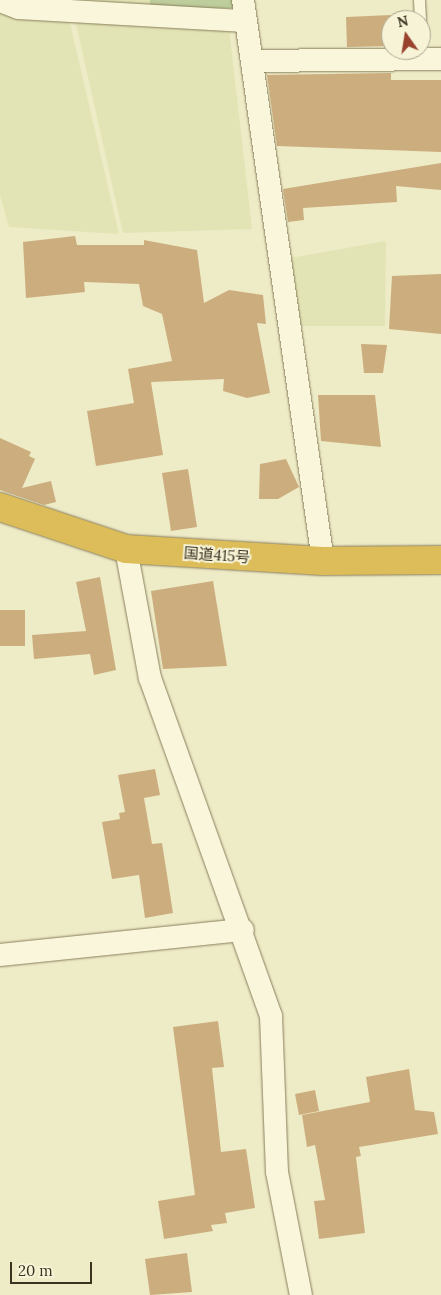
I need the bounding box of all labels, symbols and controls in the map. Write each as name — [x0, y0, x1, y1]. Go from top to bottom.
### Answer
north arrow — [381, 10, 431, 60]
text: N — [396, 11, 410, 31]
street label: 国道415号 — [183, 544, 251, 566]
scale bar — [12, 1252, 95, 1284]
text: 20 m — [18, 1261, 53, 1280]

